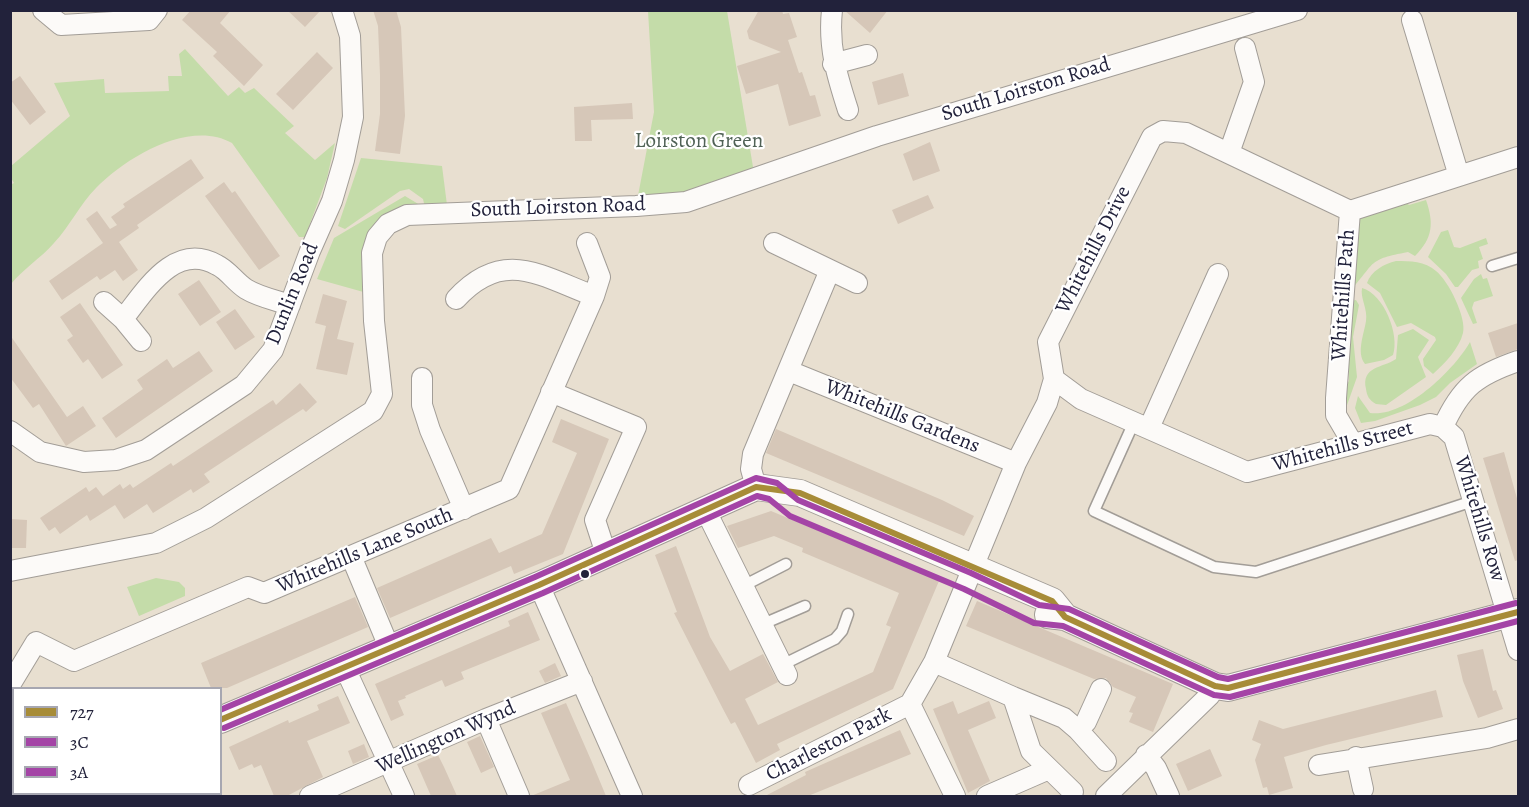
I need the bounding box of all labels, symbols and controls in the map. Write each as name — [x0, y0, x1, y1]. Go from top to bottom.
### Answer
street label: South Loirston Road — [939, 52, 1113, 128]
park label: Loirston Green — [635, 129, 763, 155]
street label: Whitehills Drive — [1051, 182, 1137, 318]
street label: South Loirston Road — [470, 192, 646, 224]
street label: Whitehills Path — [1327, 228, 1361, 362]
street label: Dunlin Road — [261, 239, 325, 349]
street label: Whitehills Gardens — [821, 374, 983, 460]
street label: Whitehills Street — [1270, 416, 1416, 478]
street label: Whitehills Row — [1448, 453, 1510, 585]
street label: Whitehills Lane South — [273, 502, 457, 600]
unlabelled marker — [579, 568, 591, 580]
legend — [12, 687, 222, 795]
street label: Wellington Wynd — [372, 696, 520, 780]
text: 727 — [70, 700, 94, 724]
street label: Charleston Park — [762, 703, 896, 787]
text: 3C — [70, 730, 89, 754]
text: 3A — [70, 760, 88, 784]

